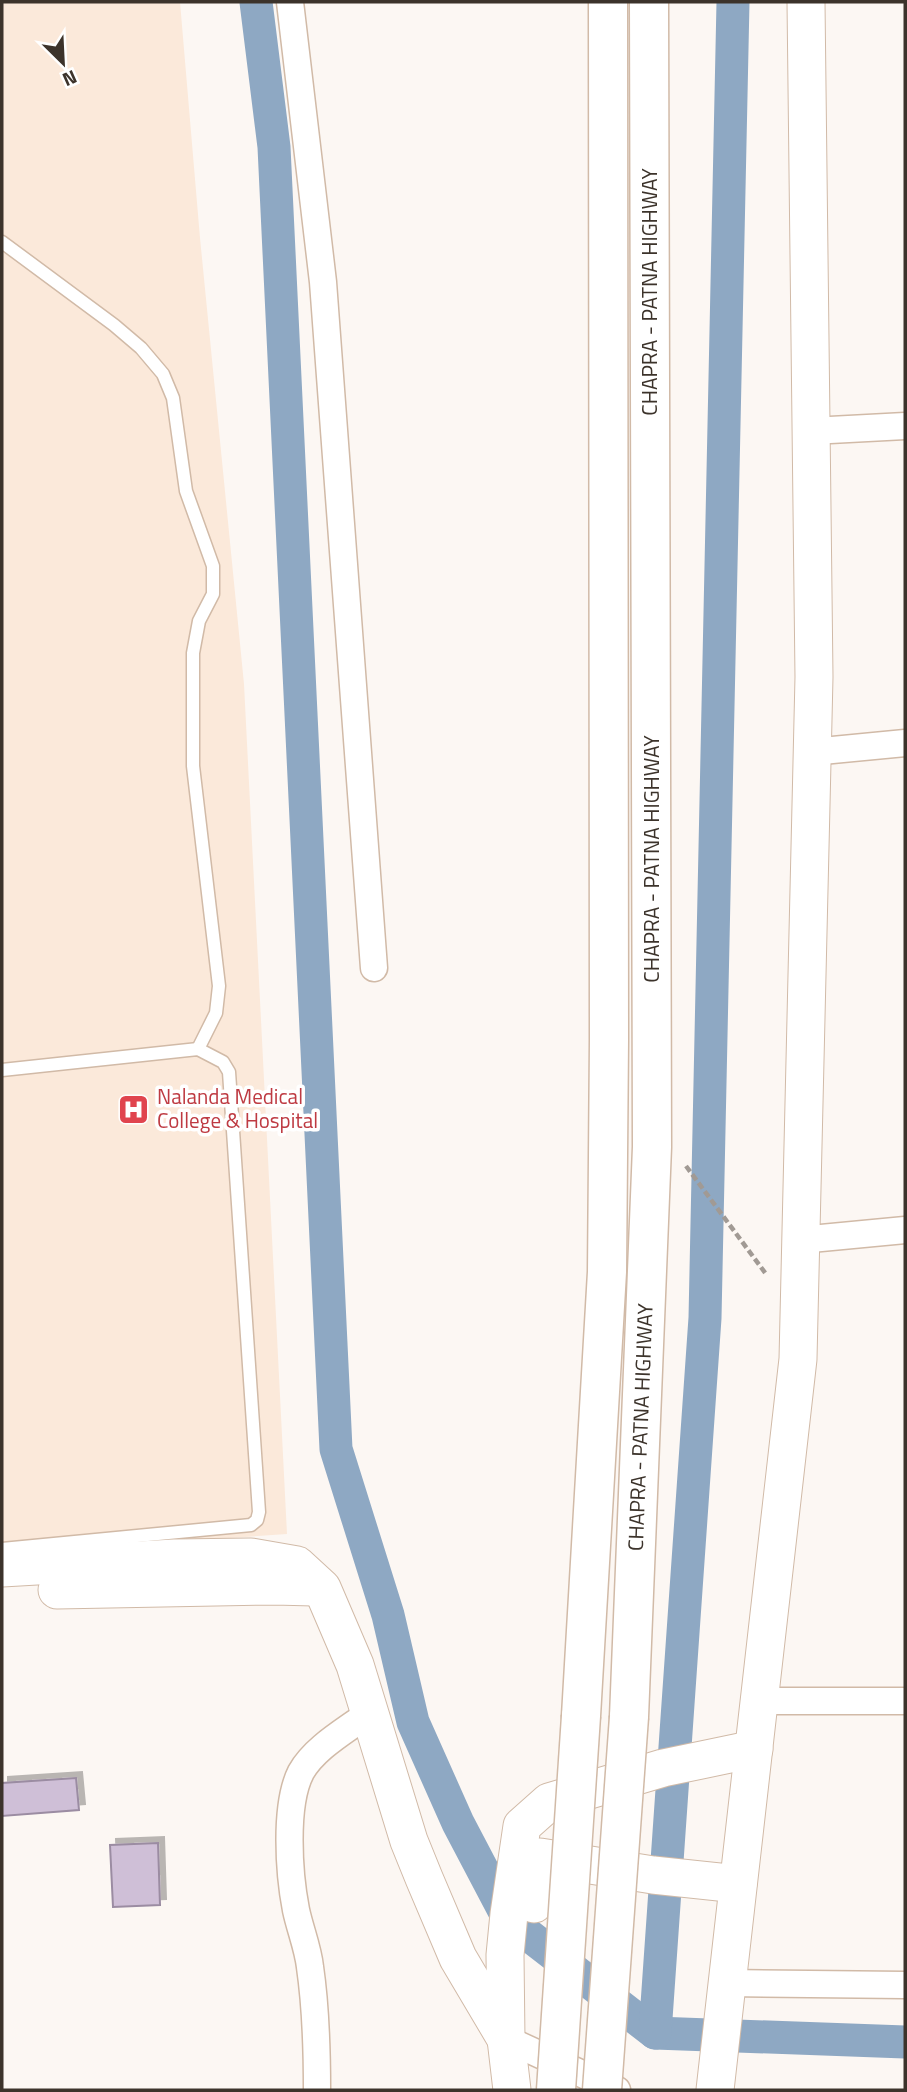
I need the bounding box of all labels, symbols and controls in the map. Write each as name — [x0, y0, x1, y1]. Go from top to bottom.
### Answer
north arrow — [28, 28, 98, 98]
text: N — [58, 63, 82, 95]
street label: CHAPRA - PATNA HIGHWAY — [633, 168, 665, 416]
street label: CHAPRA - PATNA HIGHWAY — [635, 735, 667, 983]
place label: Nalanda Medical College & Hospital — [157, 1080, 318, 1136]
hospital icon: Nalanda Medical College & Hospital — [117, 1092, 151, 1126]
street label: CHAPRA - PATNA HIGHWAY — [619, 1302, 661, 1552]

